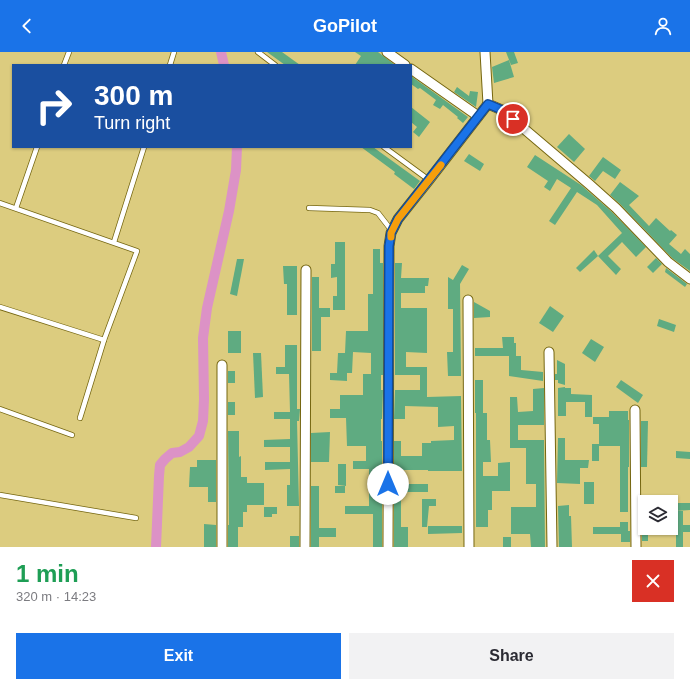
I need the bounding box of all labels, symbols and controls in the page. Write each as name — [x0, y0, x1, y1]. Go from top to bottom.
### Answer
icon: back — [16, 15, 38, 37]
icon: person — [652, 15, 674, 37]
text: GoPilot — [313, 16, 377, 36]
icon: right — [28, 80, 80, 132]
text: 300 m — [94, 80, 173, 111]
pin — [496, 102, 530, 136]
icon: arrive — [502, 108, 524, 130]
text: Turn right — [94, 113, 170, 133]
position arrow — [367, 463, 409, 505]
map controls — [638, 495, 678, 535]
button: layers — [638, 495, 678, 535]
text: 1 min — [16, 560, 79, 587]
button: close — [632, 560, 674, 602]
text: 320 m · 14:23 — [16, 589, 96, 604]
button: Exit — [16, 633, 341, 679]
button: Share — [349, 633, 674, 679]

